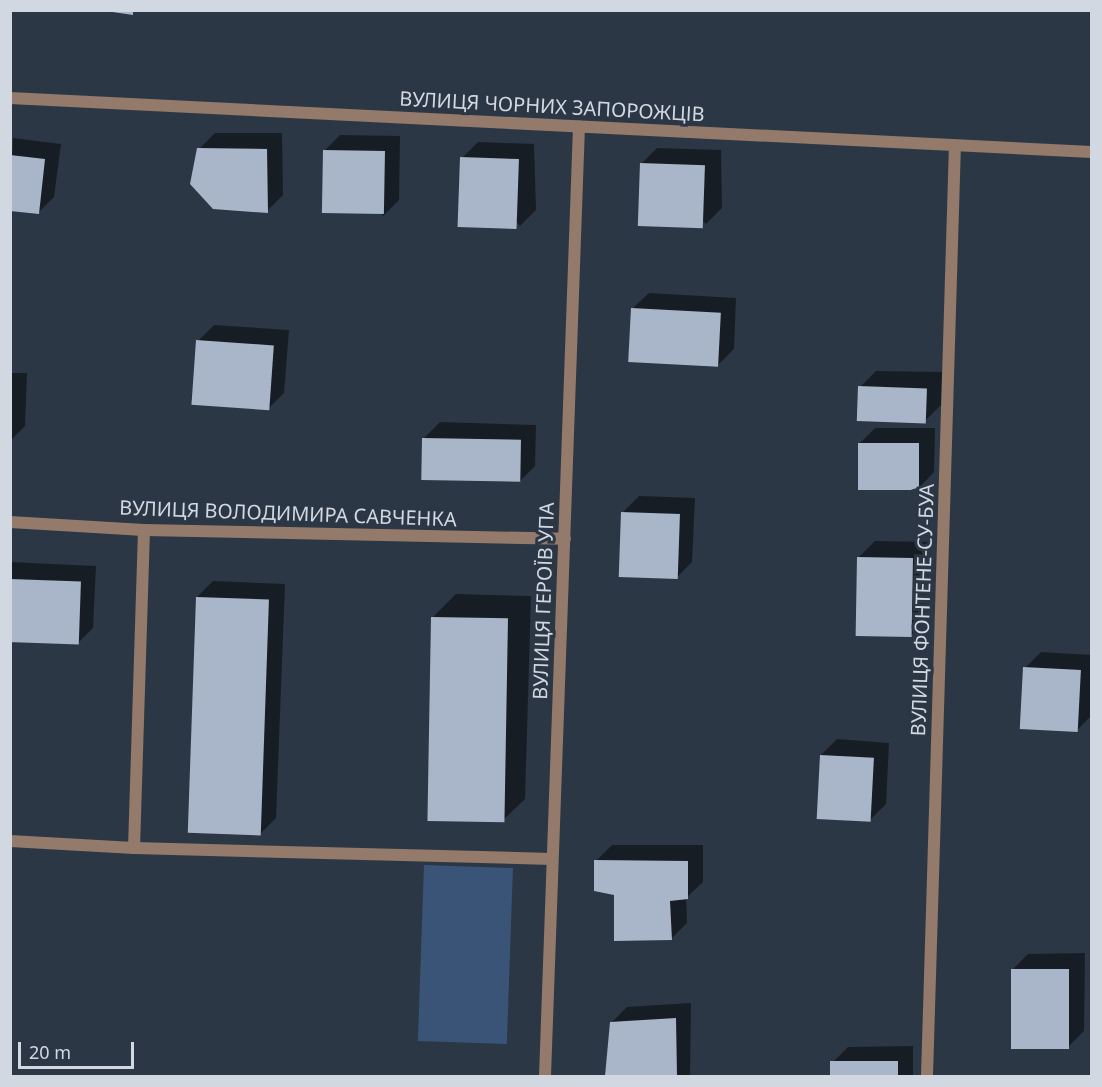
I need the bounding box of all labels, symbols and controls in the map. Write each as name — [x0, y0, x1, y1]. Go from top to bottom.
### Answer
street label: ВУЛИЦЯ ЧОРНИХ ЗАПОРОЖЦІВ — [399, 86, 705, 126]
street label: ВУЛИЦЯ ФОНТЕНЕ-СУ-БУА — [906, 483, 938, 737]
street label: ВУЛИЦЯ ВОЛОДИМИРА САВЧЕНКА — [119, 495, 457, 531]
street label: ВУЛИЦЯ ГЕРОЇВ УПА — [528, 502, 558, 700]
scale bar — [21, 1030, 136, 1068]
text: 20 m — [29, 1040, 71, 1064]

